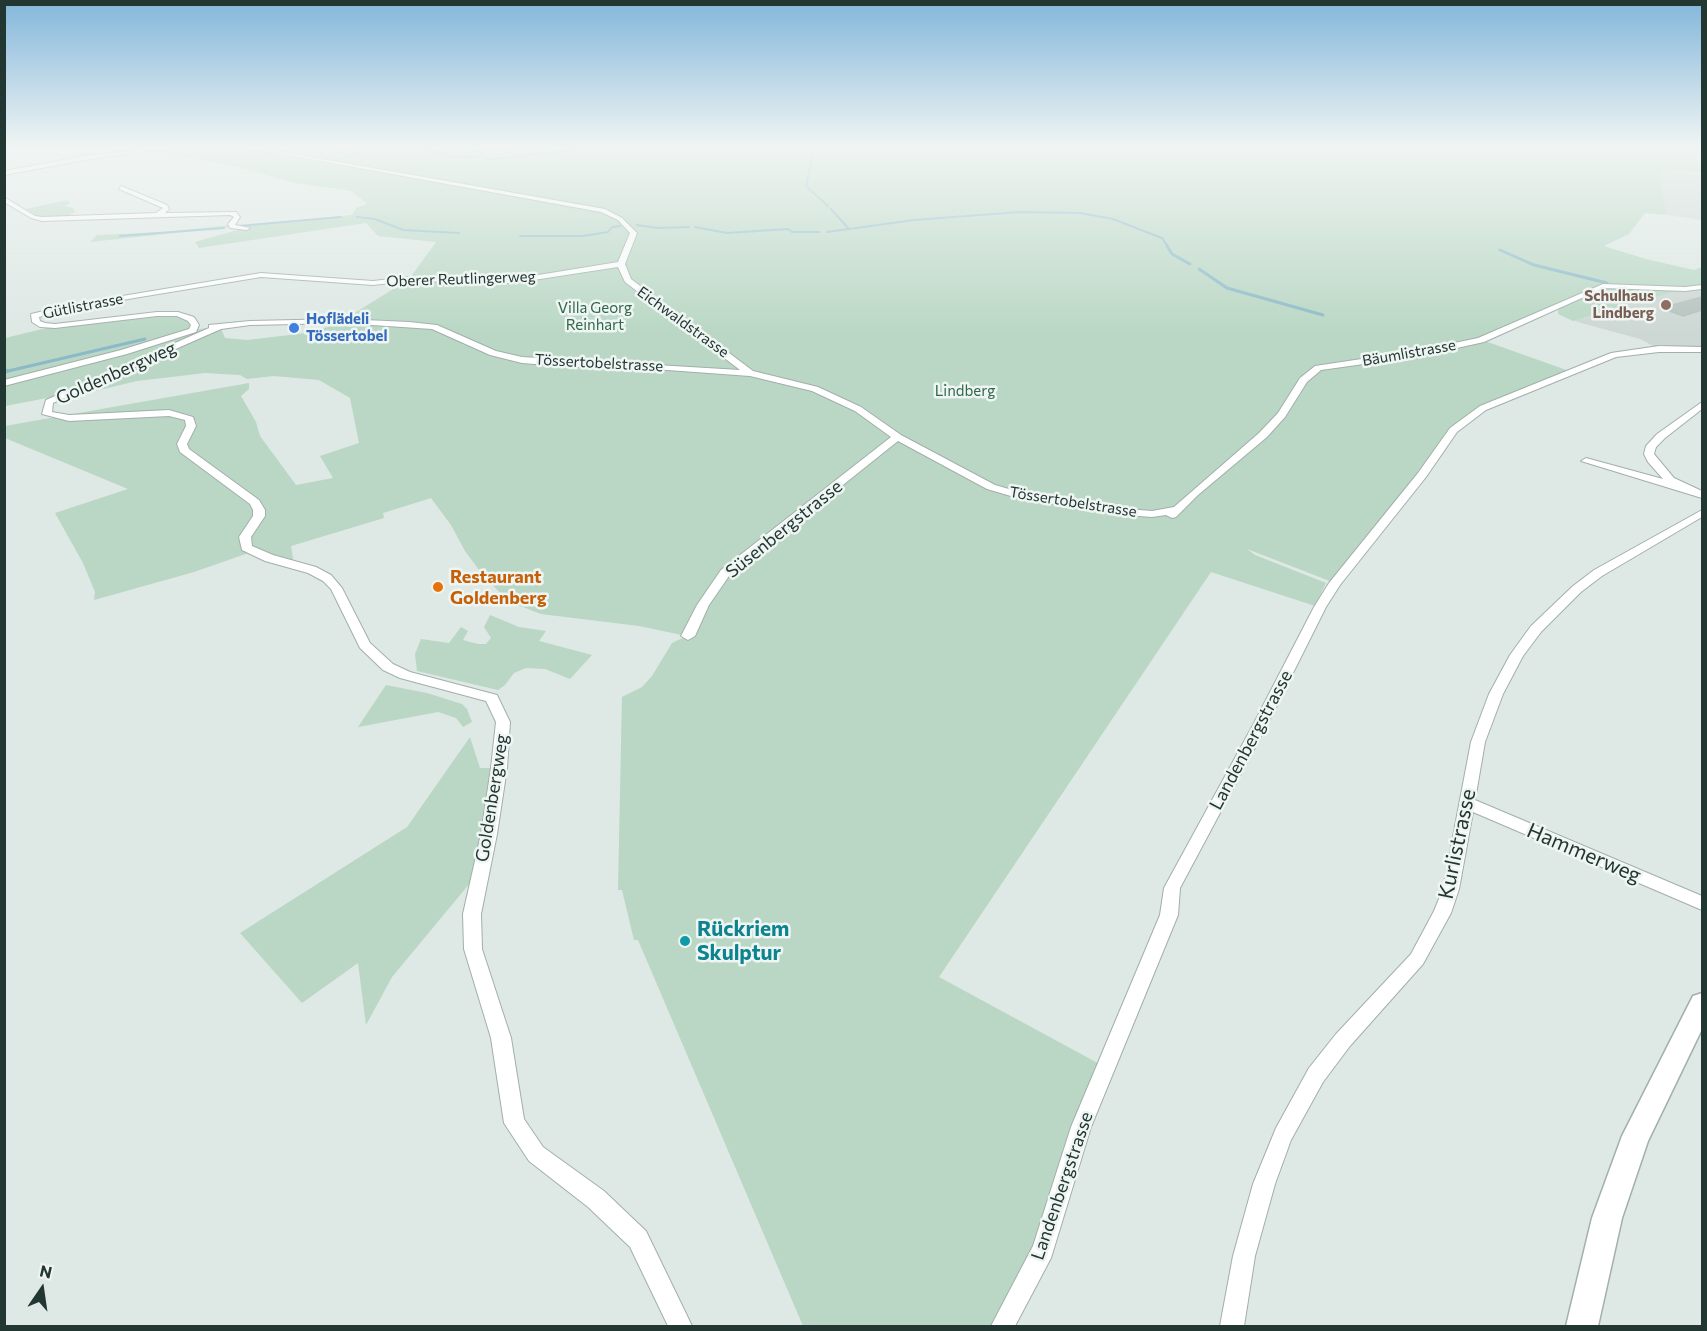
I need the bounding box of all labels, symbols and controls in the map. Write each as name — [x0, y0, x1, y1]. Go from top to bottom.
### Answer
street label: Oberer Reutlingerweg — [386, 267, 536, 291]
street label: Eichwaldstrasse — [634, 283, 732, 361]
place label: Schulhaus Lindberg — [1584, 287, 1654, 322]
street label: Gütlistrasse — [41, 289, 125, 323]
marker: Schulhaus Lindberg — [1659, 298, 1673, 312]
park label: Villa Georg Reinhart — [558, 299, 632, 334]
place label: Hoflädeli Tössertobel — [306, 310, 388, 345]
marker: Hoflädeli Tössertobel — [287, 321, 301, 335]
street label: Bäumlistrasse — [1361, 336, 1457, 370]
street label: Goldenbergweg — [53, 337, 179, 409]
street label: Tössertobelstrasse — [534, 351, 664, 375]
park label: Lindberg — [935, 382, 995, 400]
street label: Süsenbergstrasse — [721, 475, 847, 583]
street label: Tössertobelstrasse — [1008, 483, 1138, 521]
place label: Restaurant Goldenberg — [450, 566, 547, 608]
marker: Restaurant Goldenberg — [431, 580, 445, 594]
street label: Landenbergstrasse — [1205, 666, 1297, 814]
street label: Goldenbergweg — [471, 733, 513, 863]
street label: Kurlistrasse — [1433, 787, 1481, 901]
street label: Hammerweg — [1523, 818, 1645, 888]
place label: Rückriem Skulptur — [697, 916, 789, 966]
marker: Rückriem Skulptur — [678, 934, 692, 948]
street label: Landenbergstrasse — [1027, 1109, 1097, 1263]
north arrow — [12, 1259, 72, 1319]
text: N — [38, 1260, 54, 1282]

